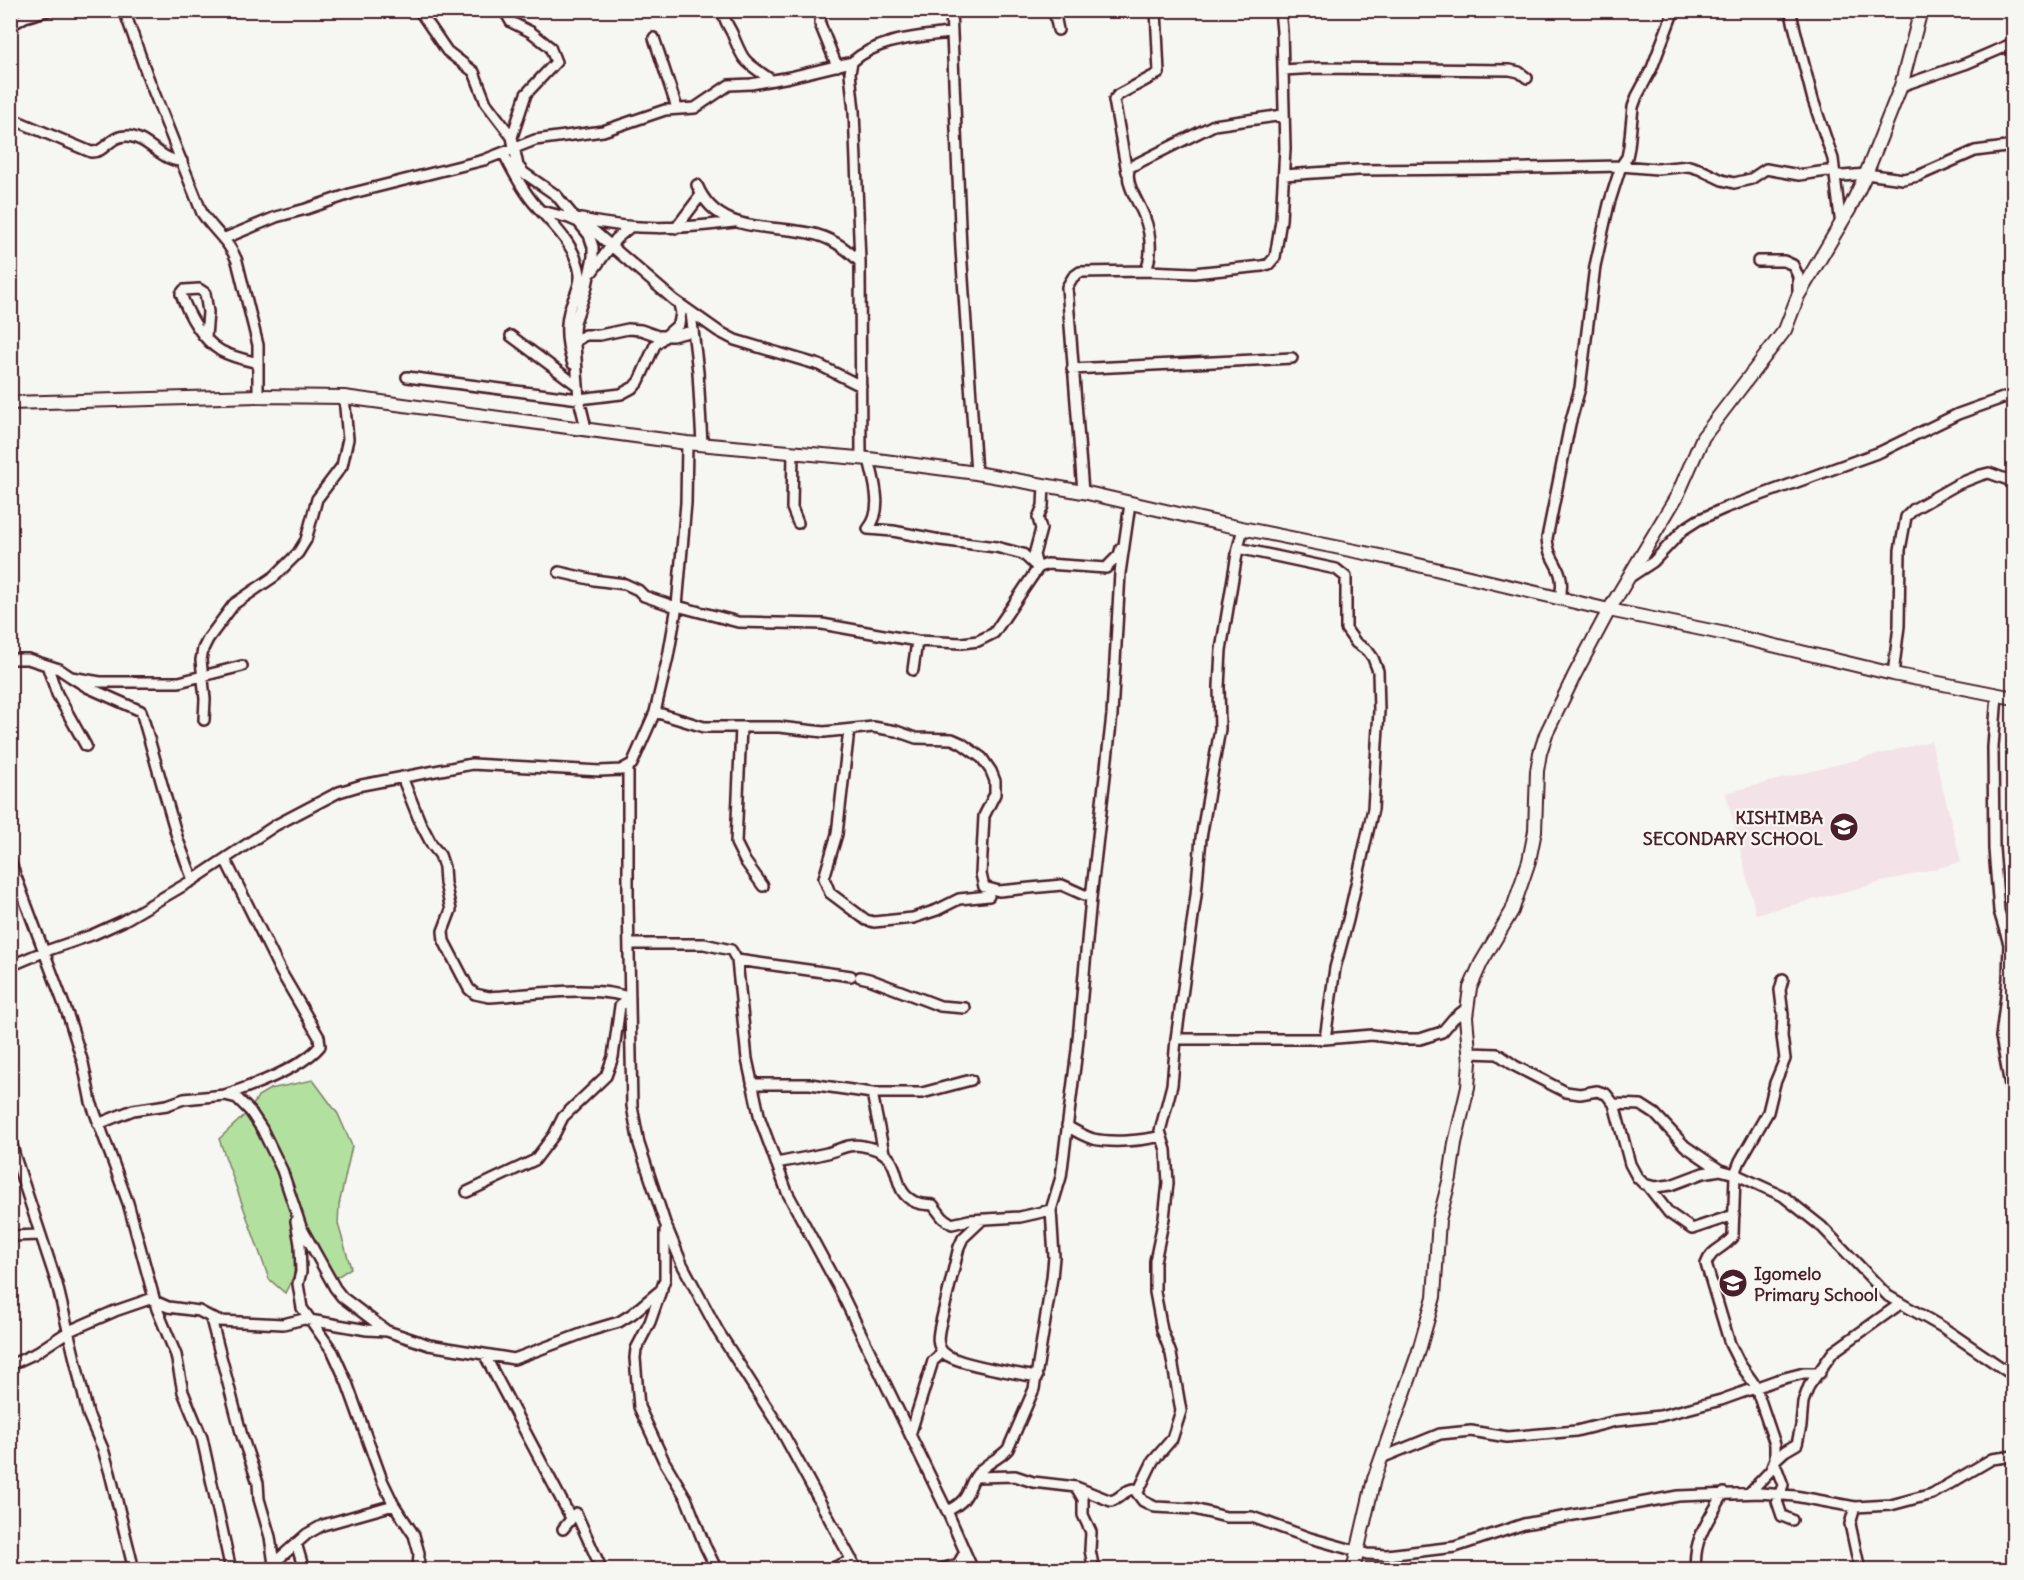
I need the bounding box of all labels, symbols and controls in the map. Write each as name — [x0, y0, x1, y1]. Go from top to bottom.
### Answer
place label: KISHIMBA SECONDARY SCHOOL — [1643, 806, 1823, 850]
school or university icon: KISHIMBA SECONDARY SCHOOL — [1828, 811, 1860, 843]
place label: Igomelo Primary School — [1754, 1262, 1878, 1306]
school or university icon: Igomelo Primary School — [1717, 1267, 1749, 1299]

